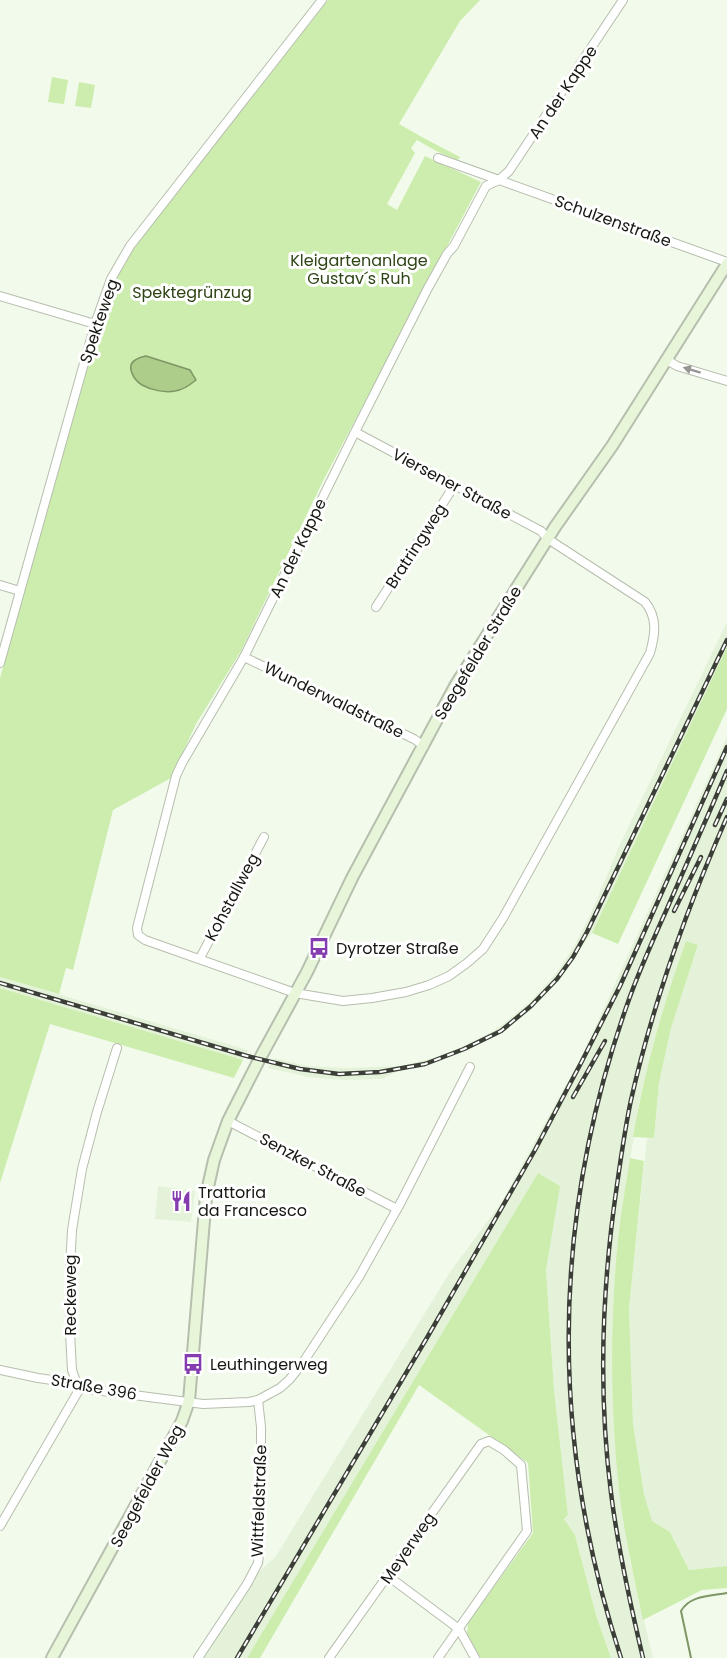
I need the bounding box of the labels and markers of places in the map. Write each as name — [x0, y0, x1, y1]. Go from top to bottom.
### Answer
bus stop icon: Dyrotzer Straße — [307, 936, 331, 960]
place label: Dyrotzer Straße — [336, 937, 459, 960]
place label: Trattoria da Francesco — [198, 1181, 307, 1222]
restaurant icon: Trattoria da Francesco — [169, 1189, 193, 1213]
bus stop icon: Leuthingerweg — [181, 1352, 205, 1376]
place label: Leuthingerweg — [210, 1353, 328, 1376]

